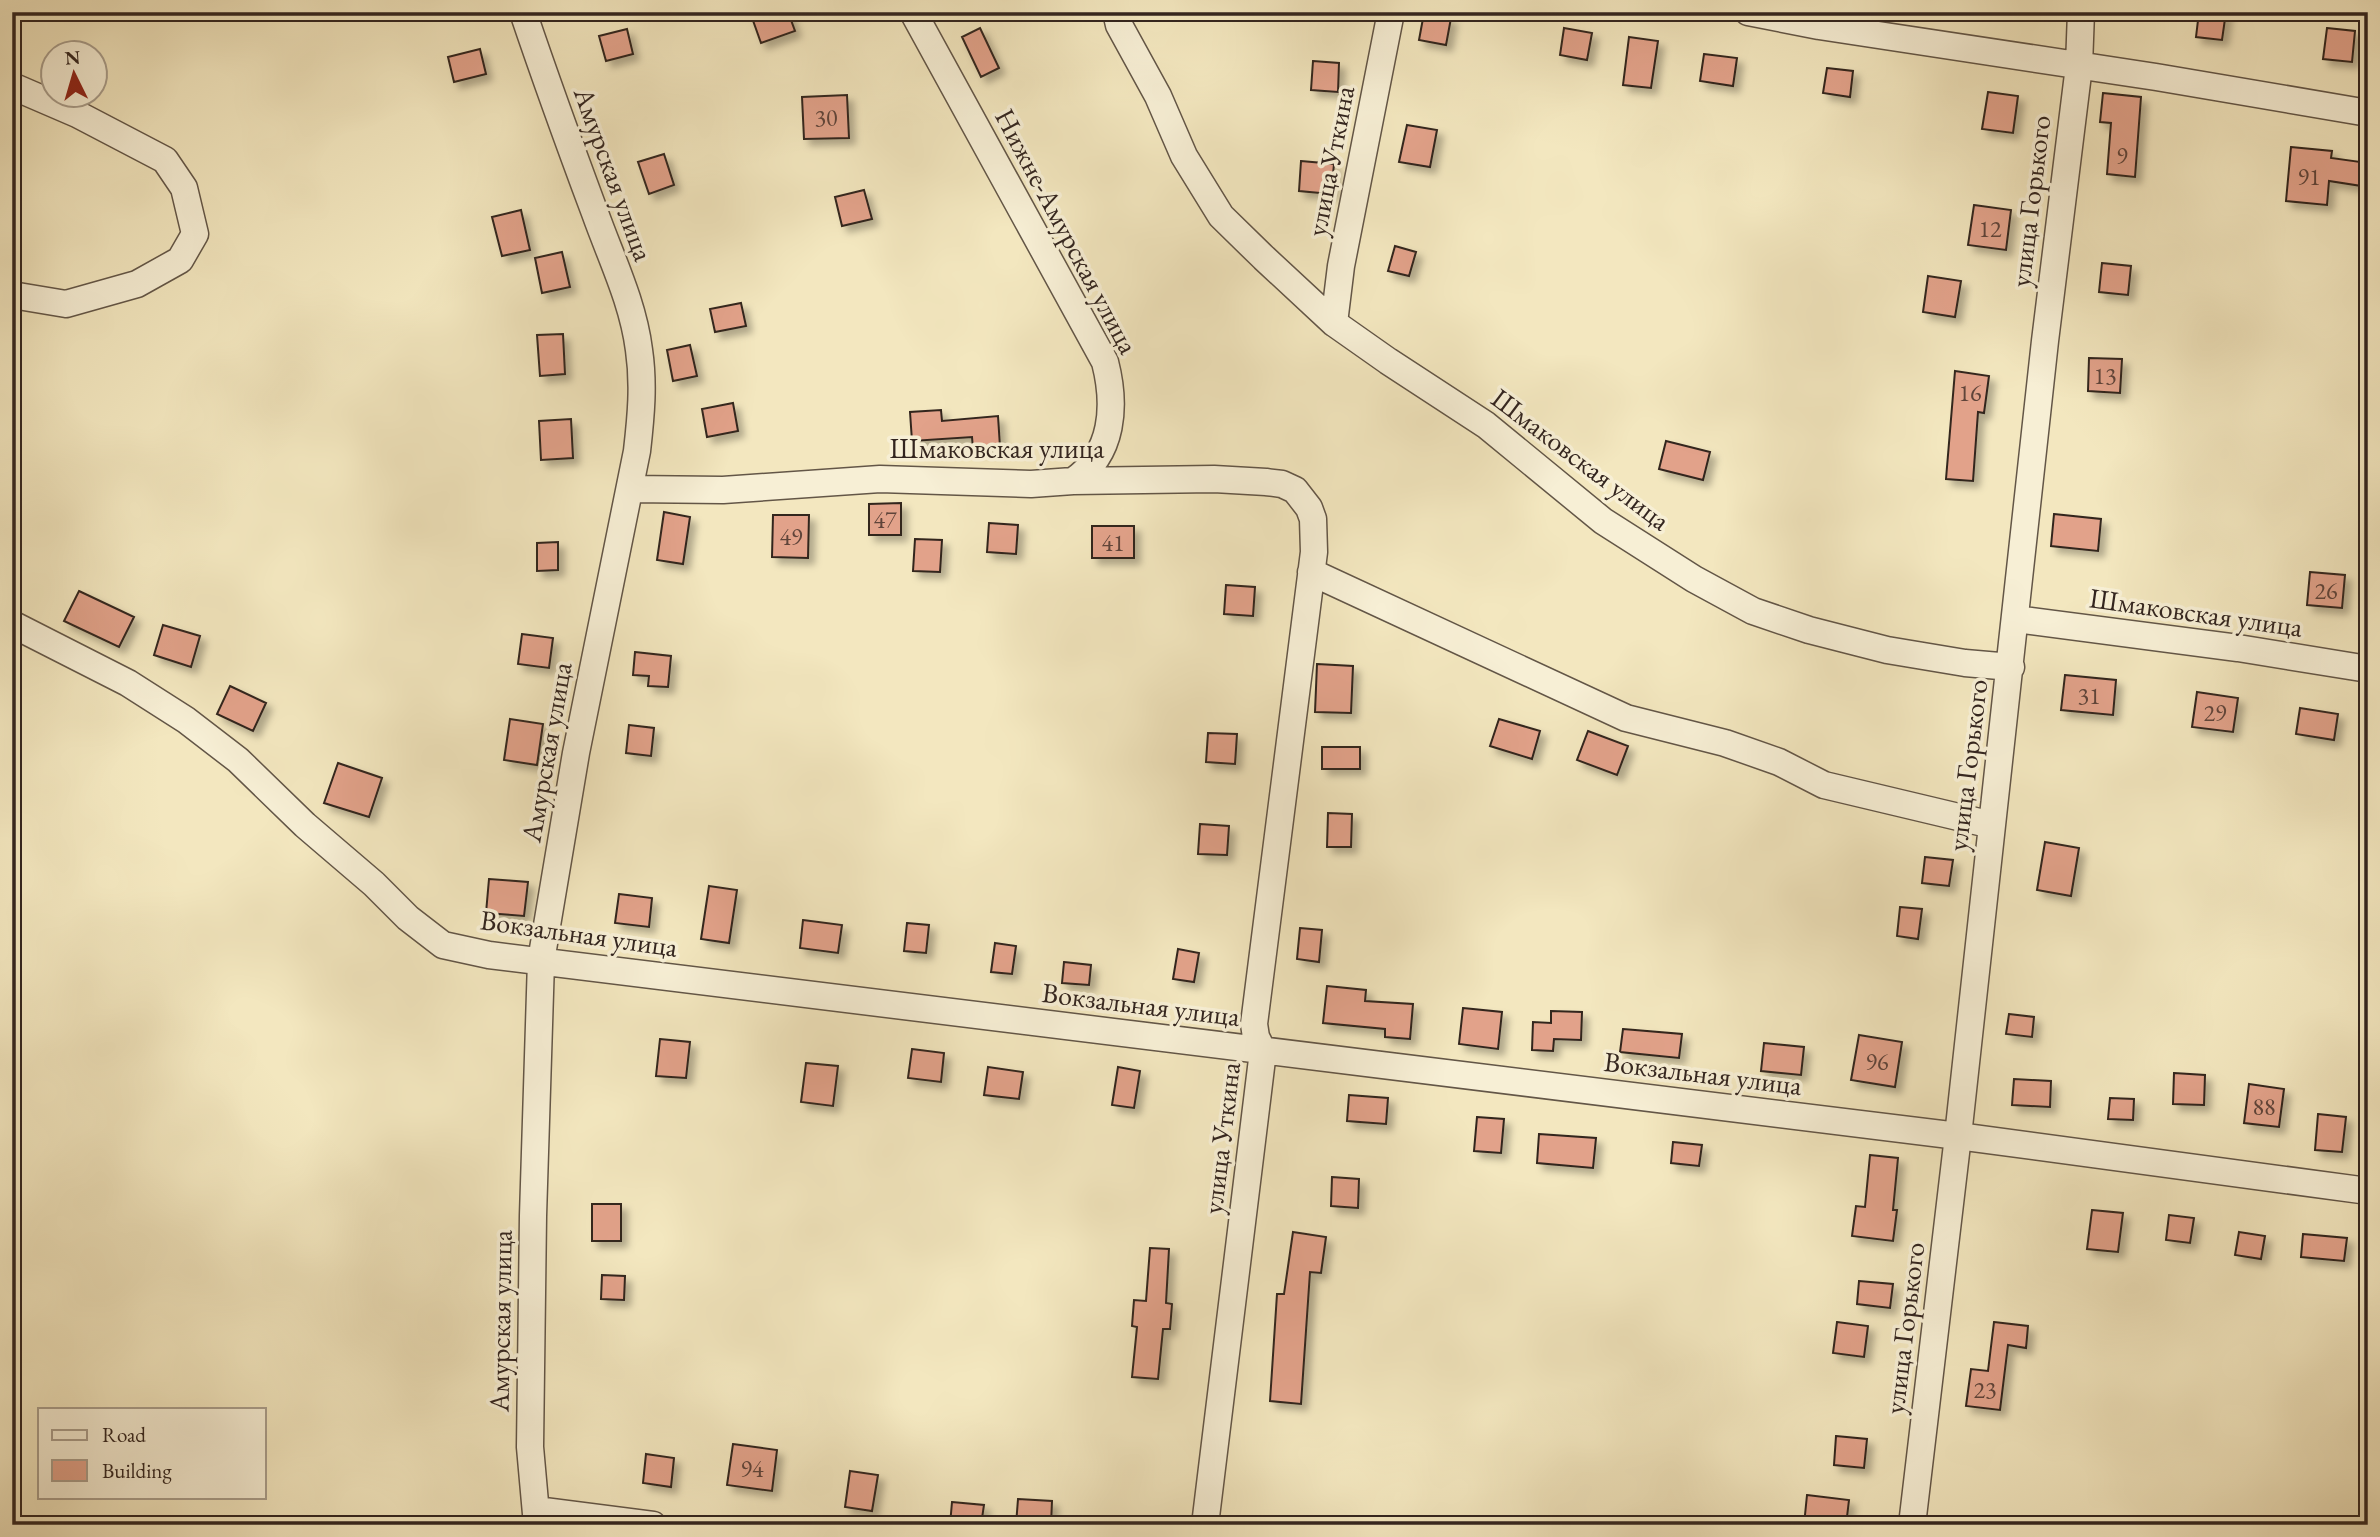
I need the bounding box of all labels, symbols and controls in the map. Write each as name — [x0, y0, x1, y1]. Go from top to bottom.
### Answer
north arrow — [38, 38, 108, 108]
text: N — [64, 44, 82, 71]
street label: Амурская улица — [566, 81, 662, 267]
street label: улица Уткина — [1298, 82, 1362, 239]
house number: 30 — [814, 102, 838, 133]
street label: Нижне-Амурская улица — [987, 102, 1147, 361]
street label: улица Горького — [2002, 113, 2058, 289]
house number: 9 — [2116, 140, 2128, 171]
house number: 91 — [2297, 161, 2321, 192]
house number: 12 — [1978, 213, 2002, 244]
house number: 13 — [2093, 360, 2117, 391]
house number: 16 — [1958, 377, 1982, 408]
street label: Шмаковская улица — [1484, 380, 1678, 539]
street label: Шмаковская улица — [890, 430, 1105, 466]
house number: 47 — [873, 504, 897, 535]
house number: 49 — [779, 521, 803, 552]
house number: 41 — [1101, 527, 1125, 558]
house number: 26 — [2314, 575, 2338, 606]
street label: Шмаковская улица — [2087, 579, 2306, 645]
street label: Амурская улица — [512, 658, 580, 846]
street label: улица Горького — [1939, 677, 1995, 853]
house number: 31 — [2077, 680, 2101, 711]
house number: 29 — [2203, 697, 2227, 728]
street label: Вокзальная улица — [478, 901, 681, 965]
street label: Вокзальная улица — [1040, 974, 1243, 1034]
street label: Вокзальная улица — [1602, 1043, 1805, 1103]
house number: 96 — [1865, 1046, 1889, 1077]
street label: улица Уткина — [1194, 1059, 1248, 1216]
house number: 88 — [2252, 1091, 2276, 1122]
street label: Амурская улица — [480, 1229, 520, 1413]
street label: улица Горького — [1876, 1240, 1932, 1416]
house number: 23 — [1973, 1374, 1997, 1405]
legend — [38, 1408, 266, 1498]
text: Road — [102, 1421, 146, 1448]
house number: 94 — [740, 1453, 764, 1484]
text: Building — [102, 1457, 172, 1484]

